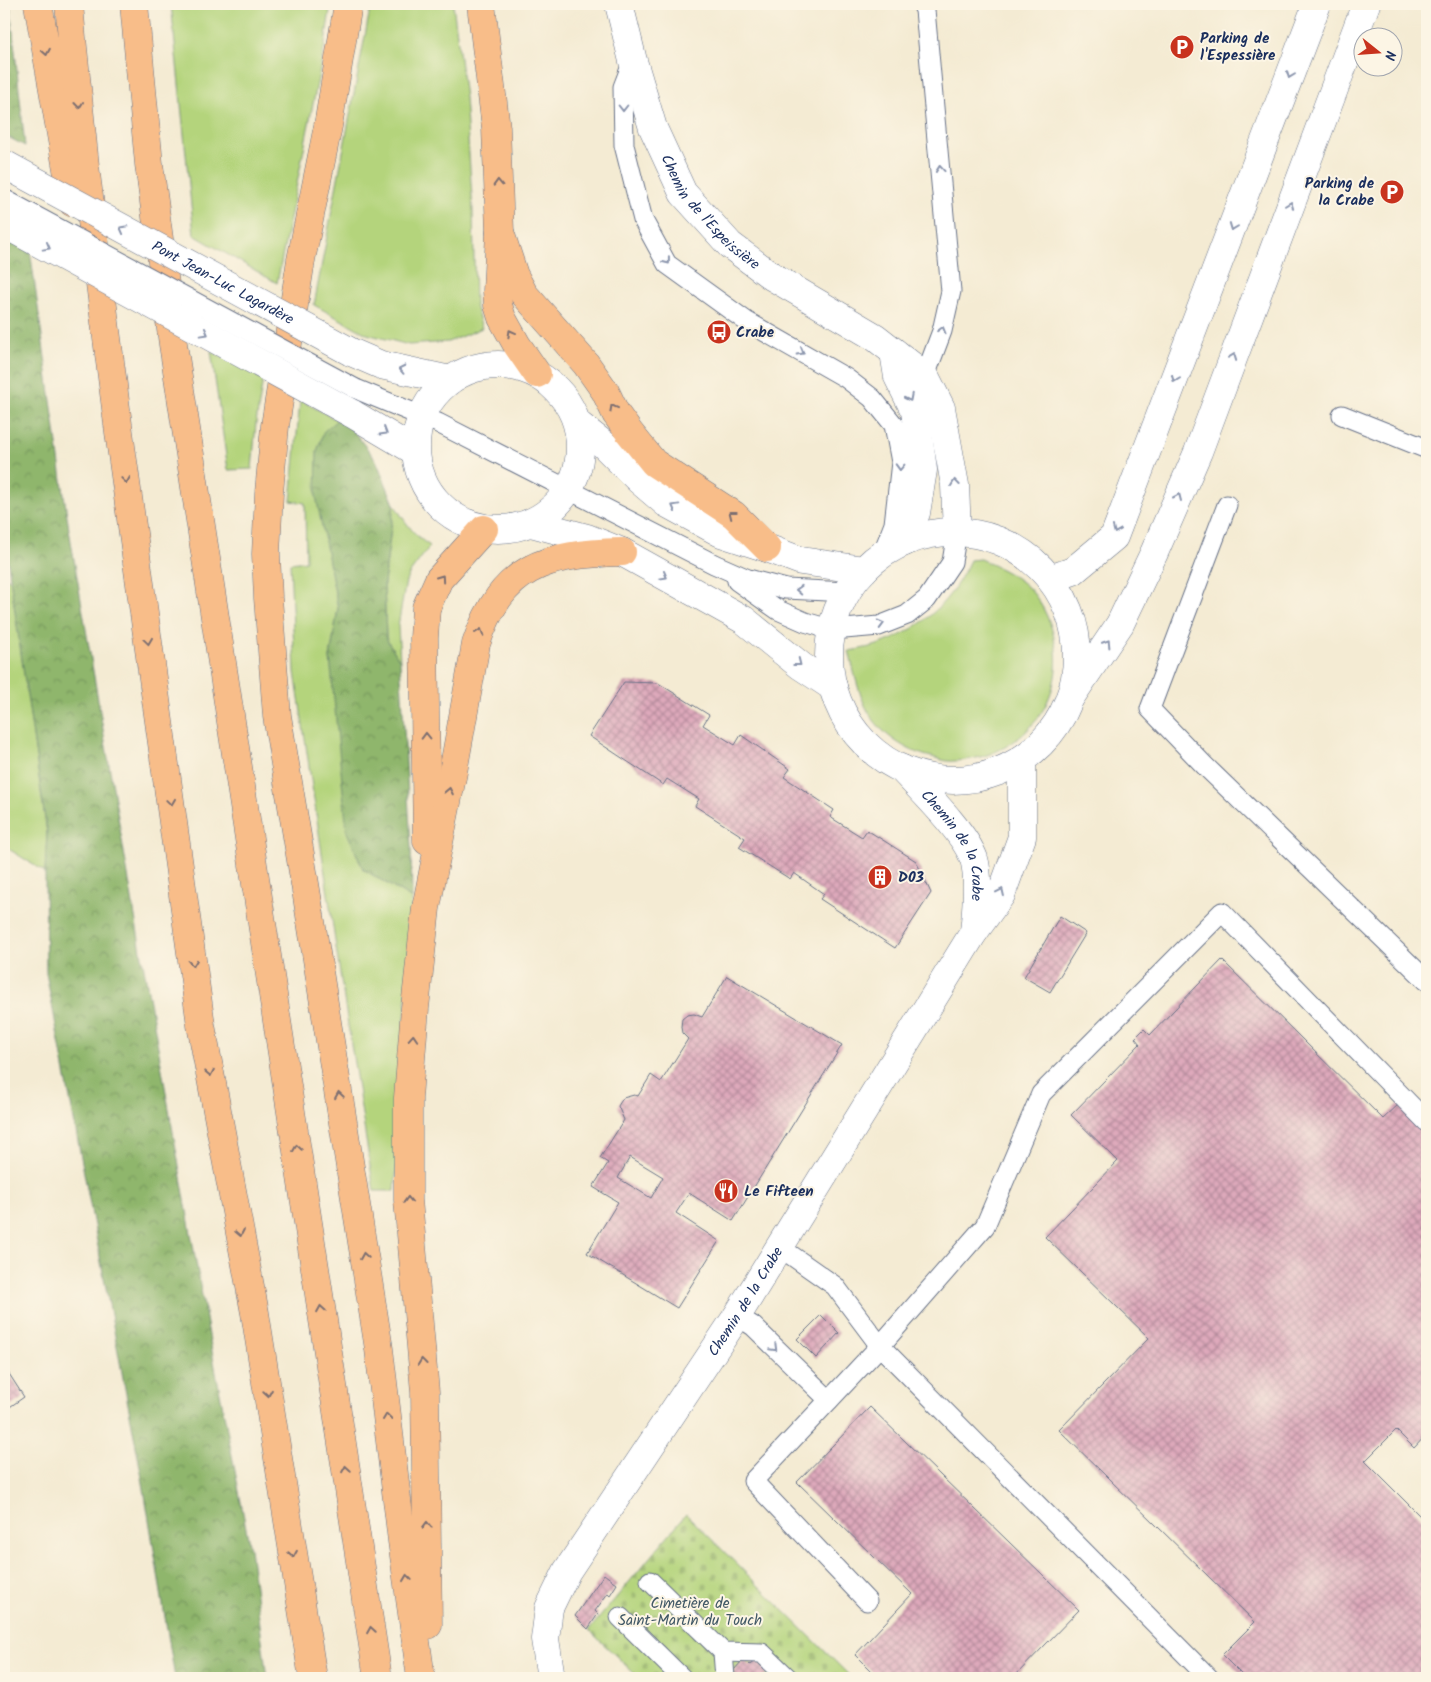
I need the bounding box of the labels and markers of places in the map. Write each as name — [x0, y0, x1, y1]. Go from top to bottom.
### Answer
place label: Parking de l'Espessière — [1200, 27, 1276, 68]
parking icon: Parking de l'Espessière — [1169, 34, 1195, 60]
place label: Parking de la Crabe — [1305, 172, 1375, 213]
parking icon: Parking de la Crabe — [1379, 179, 1405, 205]
bus stop icon: Crabe — [706, 319, 732, 345]
place label: Crabe — [736, 321, 775, 345]
building icon: D03 — [867, 864, 893, 890]
place label: D03 — [898, 866, 924, 890]
restaurant icon: Le Fifteen — [713, 1178, 739, 1204]
place label: Le Fifteen — [744, 1180, 814, 1204]

